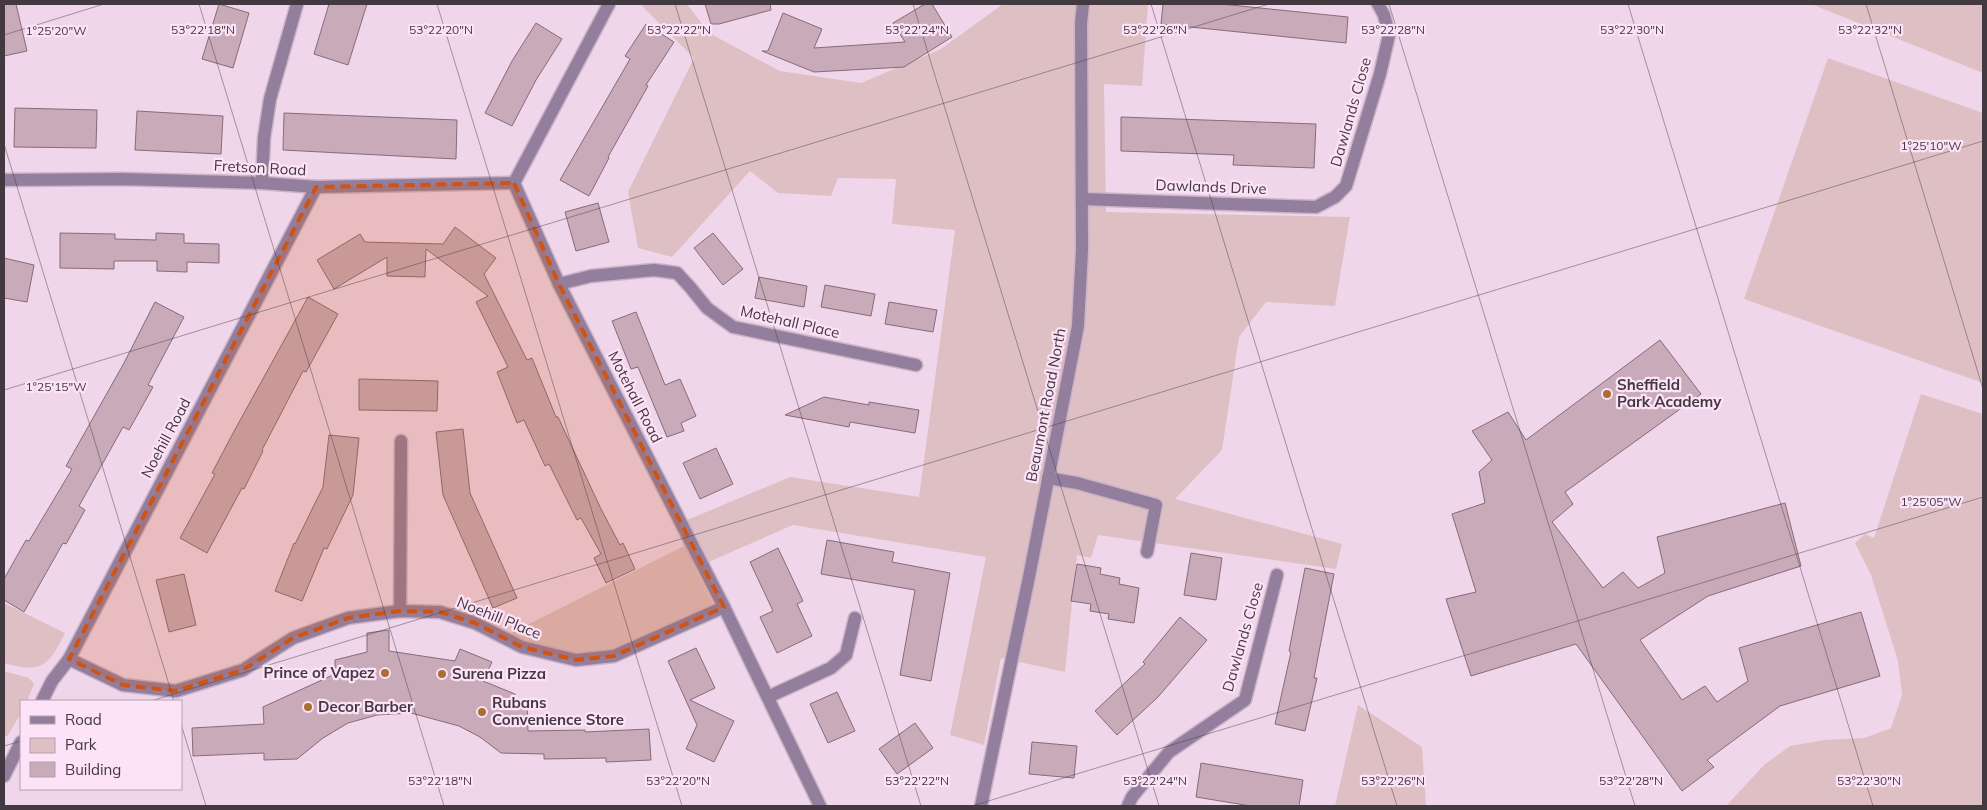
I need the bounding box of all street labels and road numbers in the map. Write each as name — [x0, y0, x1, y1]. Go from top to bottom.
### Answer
street label: Dawlands Close — [1326, 55, 1375, 169]
street label: Fretson Road — [213, 156, 307, 179]
street label: Dawlands Drive — [1155, 175, 1267, 198]
street label: Motehall Place — [739, 301, 842, 342]
street label: Beaumont Road North — [1021, 327, 1070, 483]
street label: Motehall Road — [604, 348, 667, 446]
street label: Noehill Road — [136, 394, 195, 481]
street label: Dawlands Close — [1218, 580, 1267, 694]
street label: Noehill Place — [454, 592, 544, 643]

